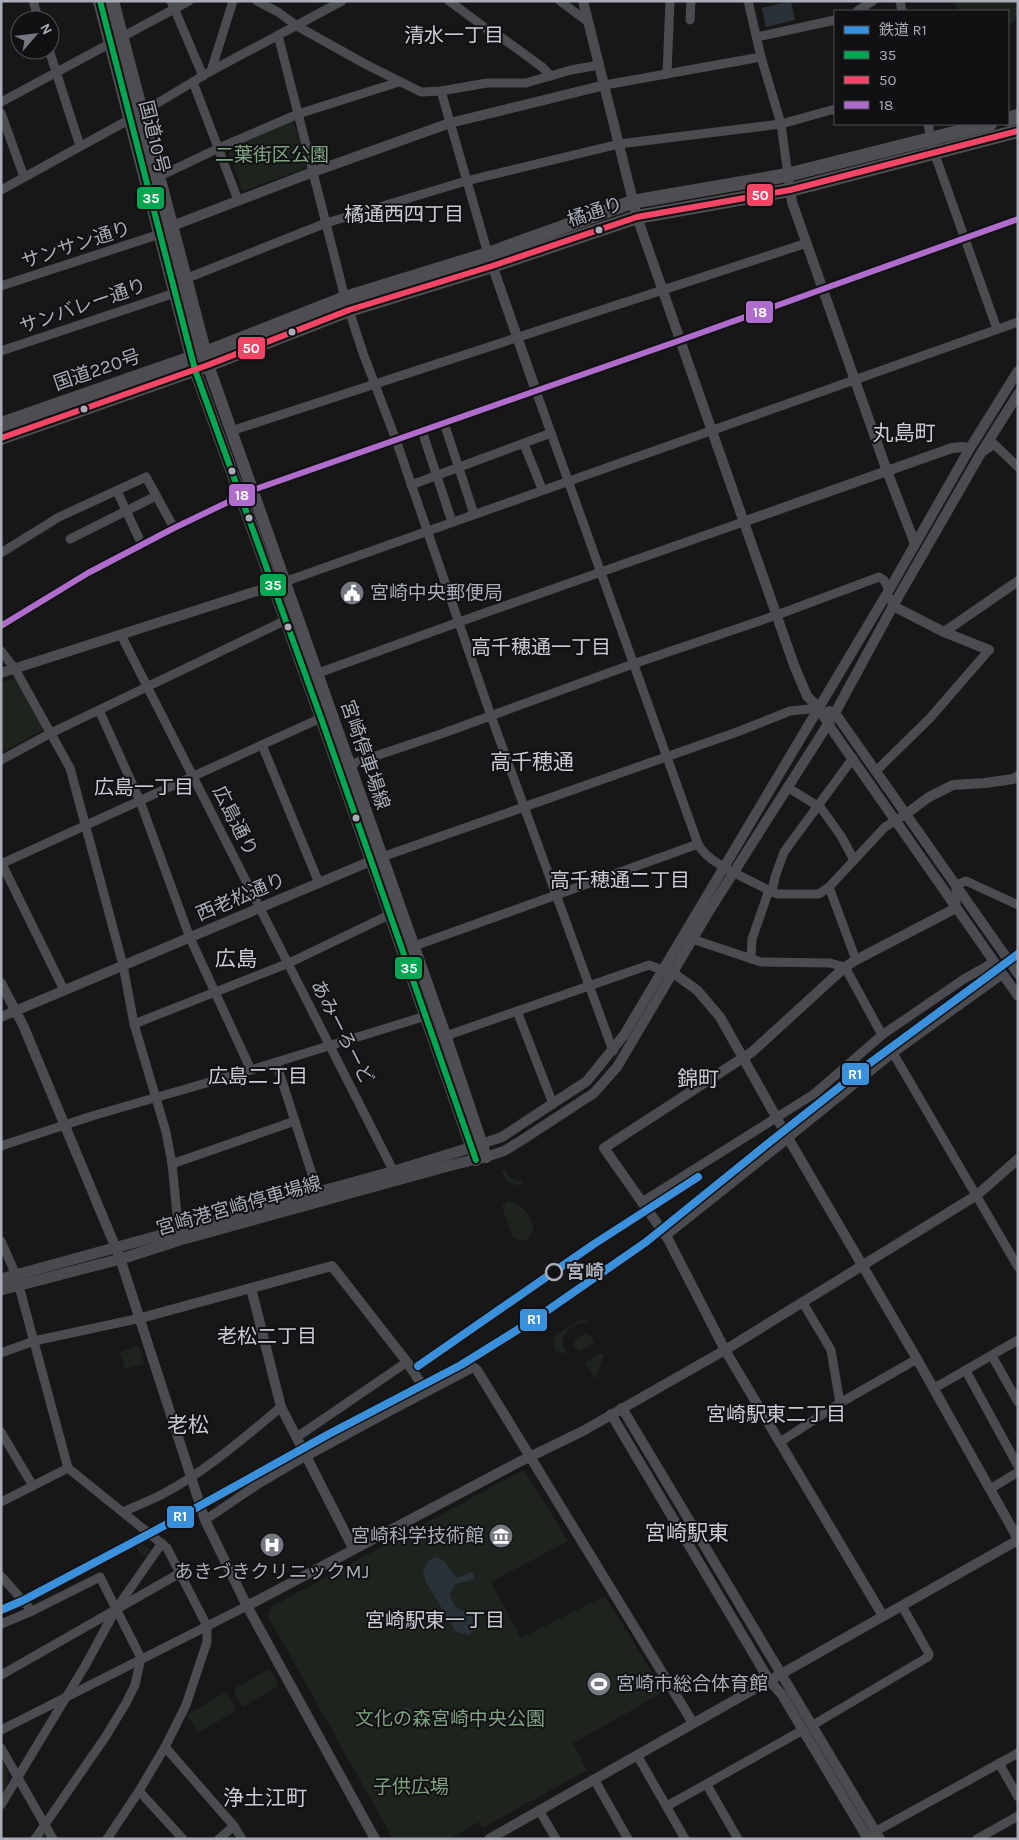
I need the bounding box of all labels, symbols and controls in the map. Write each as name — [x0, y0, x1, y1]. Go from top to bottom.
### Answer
north arrow — [10, 10, 60, 60]
legend — [834, 10, 1009, 125]
text: N — [36, 21, 56, 38]
text: 鉄道 R1 — [879, 21, 927, 39]
district label: 清水一丁目 — [404, 24, 504, 47]
text: 35 — [879, 46, 896, 64]
text: 50 — [879, 71, 896, 89]
text: 18 — [879, 96, 893, 114]
street label: 国道10号 — [134, 98, 174, 176]
park label: 二葉街区公園 — [215, 144, 329, 166]
line badge: 50 — [746, 183, 774, 207]
line badge: 35 — [136, 186, 165, 210]
text: 50 — [751, 187, 769, 204]
text: 35 — [143, 190, 159, 207]
street label: 橘通り — [564, 193, 626, 231]
district label: 橘通西四丁目 — [344, 203, 464, 226]
street label: サンサン通り — [18, 217, 134, 273]
unlabelled marker — [594, 225, 604, 235]
street label: サンバレー通り — [17, 274, 149, 338]
line badge: 18 — [745, 300, 774, 324]
text: 18 — [753, 304, 767, 321]
unlabelled marker — [287, 327, 297, 337]
line badge: 50 — [237, 336, 266, 360]
text: 50 — [242, 340, 260, 357]
street label: 国道220号 — [51, 345, 143, 395]
unlabelled marker — [79, 404, 89, 414]
district label: 丸島町 — [873, 421, 936, 445]
unlabelled marker — [227, 466, 237, 476]
line badge: 18 — [228, 483, 256, 507]
text: 18 — [235, 487, 249, 504]
unlabelled marker — [244, 513, 254, 523]
line badge: 35 — [259, 573, 287, 597]
text: 35 — [265, 577, 281, 594]
public building icon: 宮崎中央郵便局 — [339, 580, 365, 606]
place label: 宮崎中央郵便局 — [370, 582, 503, 604]
unlabelled marker — [283, 622, 293, 632]
district label: 高千穂通一丁目 — [471, 636, 611, 659]
street label: 宮崎停車場線 — [336, 698, 394, 812]
district label: 高千穂通 — [490, 750, 574, 774]
district label: 広島一丁目 — [94, 776, 194, 799]
street label: 広島通り — [208, 782, 262, 860]
unlabelled marker — [351, 813, 361, 823]
street label: 西老松通り — [193, 868, 289, 926]
district label: 高千穂通二丁目 — [550, 869, 690, 892]
district label: 広島 — [215, 947, 257, 971]
line badge: 35 — [394, 956, 423, 980]
text: 35 — [401, 960, 417, 977]
street label: あみーろーど — [306, 976, 378, 1088]
line badge: R1 — [841, 1062, 870, 1086]
district label: 広島二丁目 — [208, 1065, 308, 1088]
text: R1 — [848, 1066, 862, 1083]
district label: 錦町 — [677, 1067, 719, 1091]
street label: 宮崎港宮崎停車場線 — [154, 1172, 324, 1240]
place label: 宮崎 — [566, 1261, 604, 1283]
marker: 宮崎 — [545, 1263, 563, 1281]
line badge: R1 — [519, 1308, 548, 1332]
text: R1 — [527, 1311, 541, 1328]
district label: 老松二丁目 — [217, 1325, 317, 1348]
district label: 宮崎駅東二丁目 — [706, 1403, 846, 1426]
district label: 老松 — [167, 1413, 209, 1437]
line badge: R1 — [166, 1505, 195, 1529]
text: R1 — [173, 1508, 187, 1525]
district label: 宮崎駅東 — [645, 1521, 729, 1545]
museum icon: 宮崎科学技術館 — [488, 1523, 514, 1549]
place label: 宮崎科学技術館 — [351, 1525, 484, 1547]
hospital icon: あきづきクリニックMJ — [259, 1532, 285, 1558]
place label: あきづきクリニックMJ — [175, 1561, 369, 1583]
district label: 宮崎駅東一丁目 — [365, 1609, 505, 1632]
sports icon: 宮崎市総合体育館 — [586, 1671, 612, 1697]
place label: 宮崎市総合体育館 — [616, 1673, 768, 1695]
park label: 文化の森宮崎中央公園 — [355, 1708, 545, 1730]
park label: 子供広場 — [373, 1776, 449, 1798]
district label: 浄土江町 — [223, 1786, 307, 1810]

